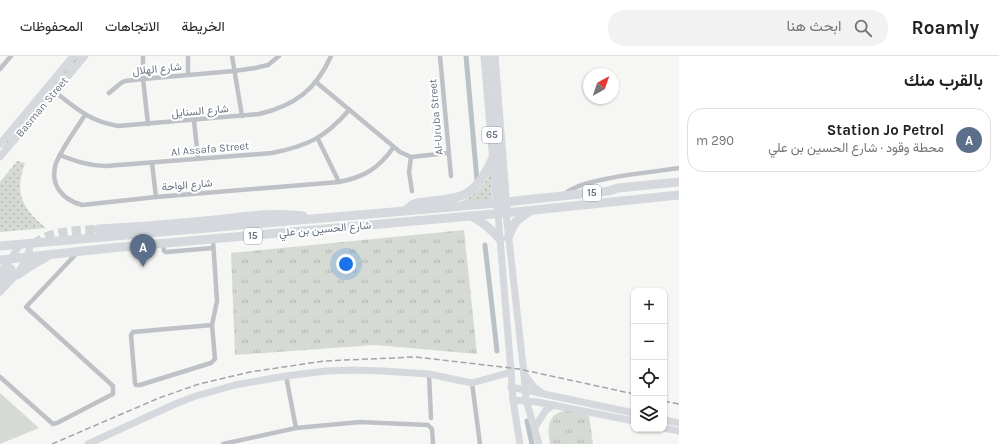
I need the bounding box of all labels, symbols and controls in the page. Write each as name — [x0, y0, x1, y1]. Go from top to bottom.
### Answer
search box — [608, 10, 888, 46]
text: ابحث هنا — [786, 17, 842, 35]
icon: search — [852, 17, 874, 39]
text: Roamly — [912, 17, 979, 39]
text: المحفوظات — [20, 18, 83, 35]
text: الاتجاهات — [105, 18, 159, 35]
text: الخريطة — [181, 18, 225, 35]
street label: شارع الهلال — [132, 60, 183, 79]
north arrow — [583, 68, 619, 104]
text: بالقرب منك — [904, 70, 983, 90]
street label: Basman Street — [13, 74, 71, 140]
street label: Al-Uruba Street — [426, 78, 446, 156]
street label: شارع السنايل — [171, 102, 230, 121]
text: Station Jo Petrol — [827, 121, 944, 139]
road number: 65 — [482, 127, 502, 143]
text: 290 m — [696, 133, 734, 148]
text: A — [965, 133, 973, 148]
street label: Al Assafa Street — [170, 139, 250, 159]
text: محطة وقود · شارع الحسين بن علي — [768, 140, 944, 155]
street label: شارع الواحة — [161, 176, 213, 195]
road number: 15 — [583, 185, 601, 201]
street label: شارع الحسين بن علي — [278, 218, 372, 242]
road number: 15 — [244, 228, 262, 244]
pin: A — [130, 234, 156, 267]
your location — [336, 254, 356, 274]
map controls — [631, 288, 667, 432]
button: + — [631, 288, 667, 324]
button: − — [631, 324, 667, 360]
button: locate — [631, 360, 667, 396]
button: layers — [631, 396, 667, 432]

